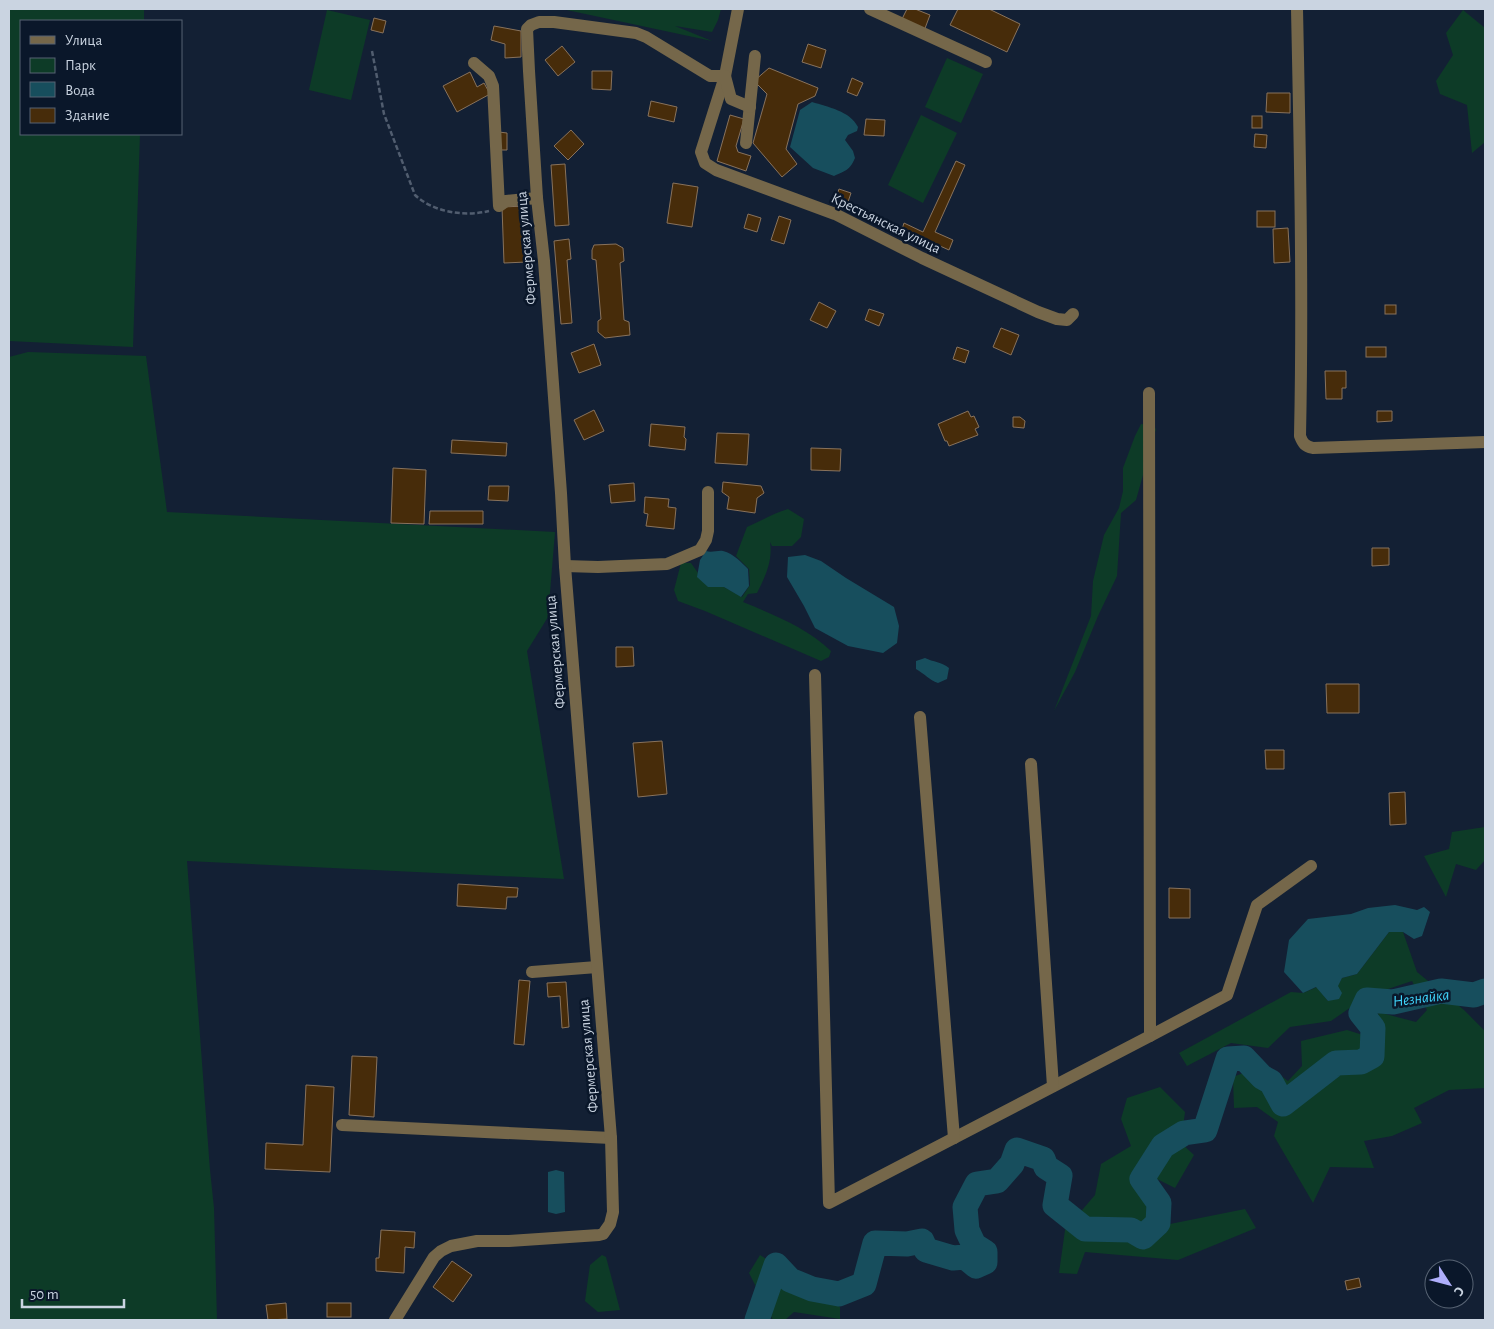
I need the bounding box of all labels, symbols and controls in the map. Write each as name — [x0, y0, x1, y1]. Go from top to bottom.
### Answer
legend — [20, 20, 182, 135]
text: Улица — [65, 33, 102, 48]
text: Парк — [65, 58, 96, 73]
text: Вода — [65, 83, 95, 98]
text: Здание — [65, 108, 110, 123]
street label: Крестьянская улица — [829, 190, 943, 257]
street label: Фермерская улица — [514, 191, 539, 305]
street label: Фермерская улица — [543, 595, 568, 709]
water label: Незнайка — [1392, 987, 1450, 1009]
street label: Фермерская улица — [576, 999, 601, 1113]
north arrow — [1424, 1259, 1474, 1309]
scale bar — [22, 1276, 125, 1308]
text: С — [1451, 1284, 1467, 1299]
text: 50 m — [30, 1287, 59, 1302]

